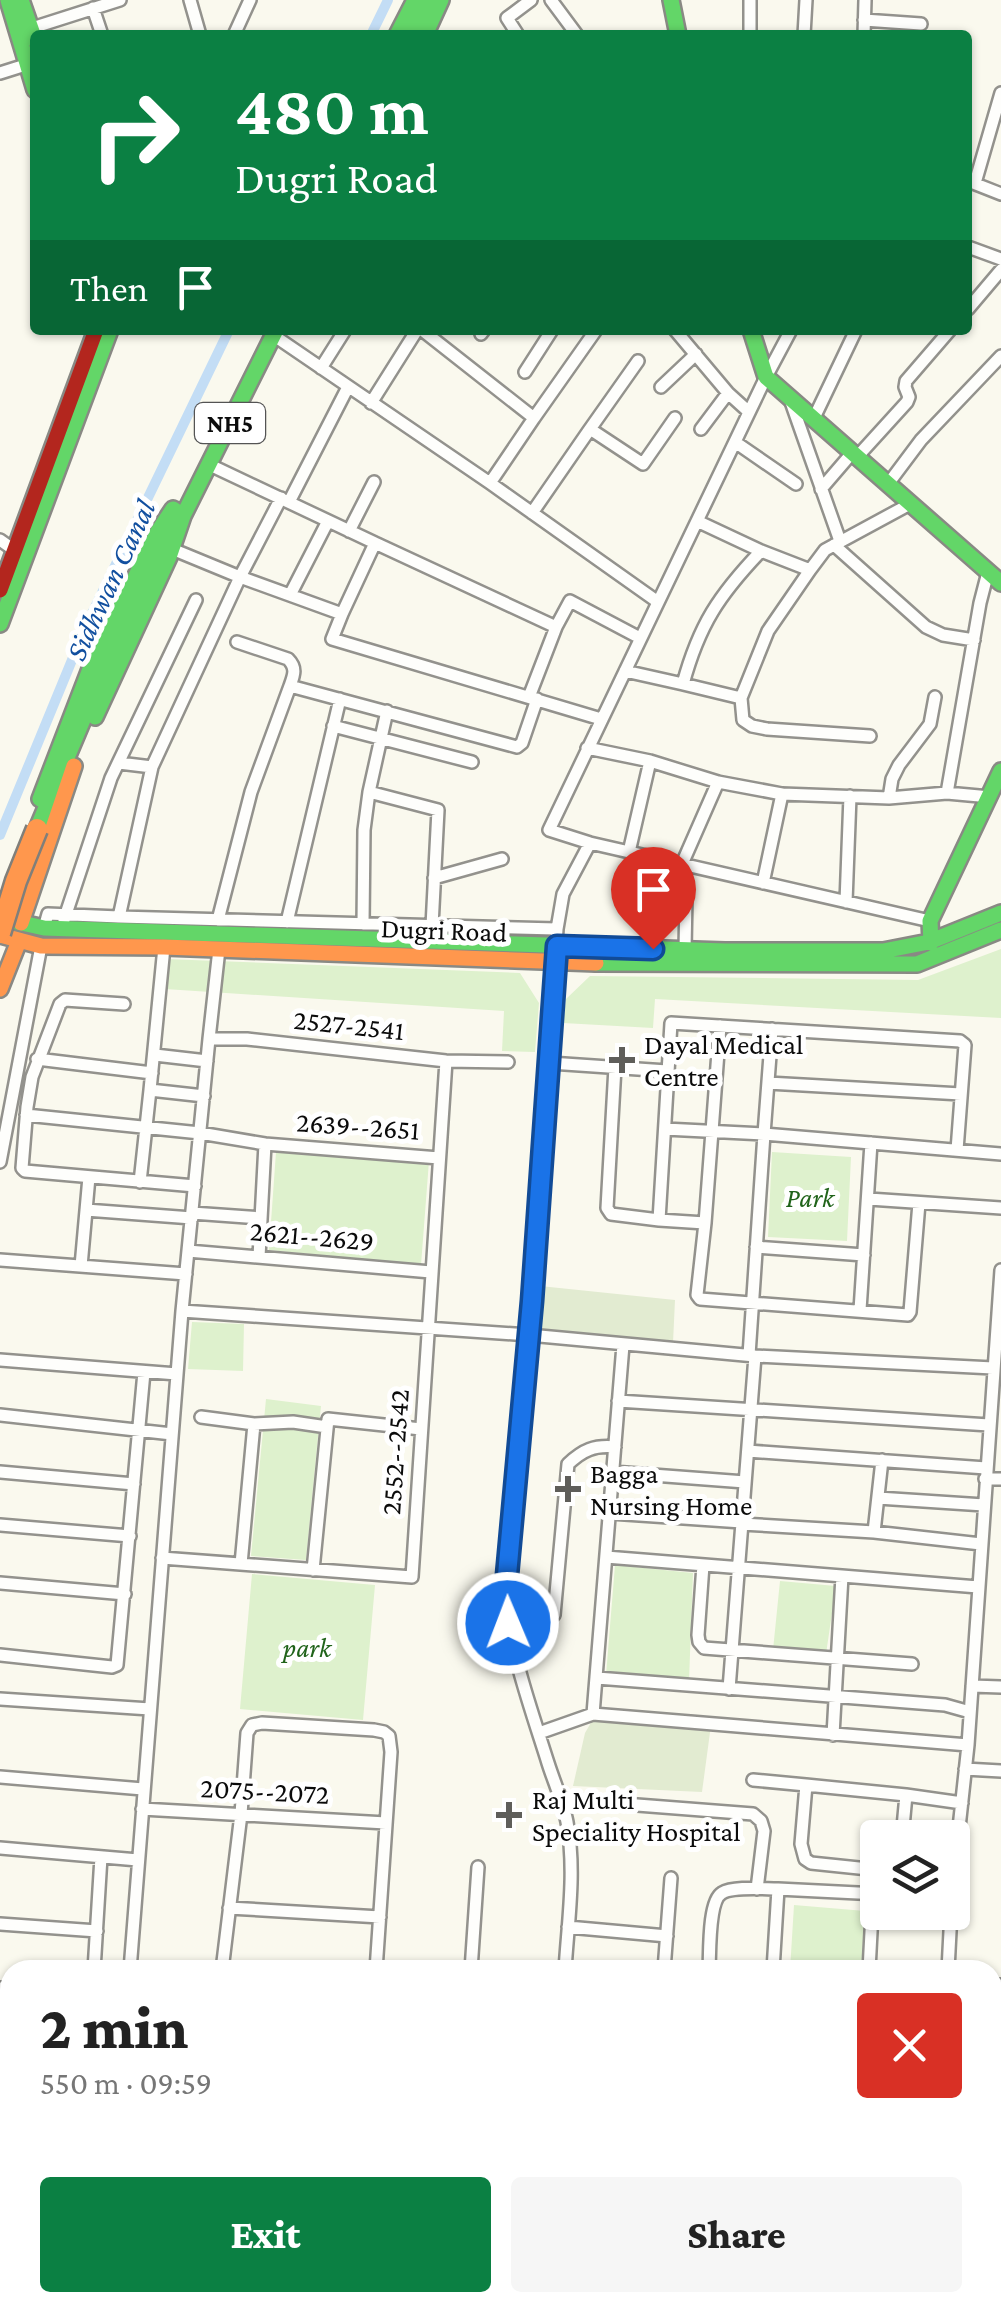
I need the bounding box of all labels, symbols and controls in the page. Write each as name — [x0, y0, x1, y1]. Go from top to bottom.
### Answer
icon: right — [70, 70, 200, 200]
text: 480 m — [235, 71, 429, 149]
text: Dugri Road — [235, 153, 438, 203]
icon: arrive — [168, 260, 223, 315]
text: Then — [70, 267, 148, 309]
road number: NH5 — [195, 403, 265, 443]
water label: Sidhwan Canal — [58, 494, 162, 665]
pin — [611, 847, 696, 950]
icon: arrive — [626, 862, 681, 917]
street label: Dugri Road — [380, 912, 508, 948]
street label: 2527-2541 — [292, 1004, 406, 1046]
place label: Dayal Medical Centre — [644, 1029, 803, 1092]
marker: Dayal Medical Centre — [609, 1047, 635, 1073]
street label: 2639--2651 — [295, 1106, 421, 1146]
park label: Park — [786, 1182, 836, 1213]
street label: 2621--2629 — [249, 1215, 375, 1257]
street label: 2552--2542 — [375, 1388, 415, 1516]
place label: Bagga Nursing Home — [590, 1458, 752, 1521]
marker: Bagga Nursing Home — [555, 1476, 581, 1502]
position arrow — [456, 1571, 560, 1675]
park label: park — [281, 1632, 333, 1663]
street label: 2075--2072 — [200, 1772, 330, 1810]
place label: Raj Multi Speciality Hospital — [532, 1784, 741, 1847]
marker: Raj Multi Speciality Hospital — [496, 1802, 522, 1828]
map controls — [860, 1820, 970, 1930]
button: layers — [860, 1820, 970, 1930]
button: close — [857, 1993, 962, 2098]
text: 2 min — [40, 1994, 188, 2061]
text: 550 m · 09:59 — [40, 2065, 212, 2101]
button: Exit — [40, 2177, 491, 2292]
button: Share — [511, 2177, 962, 2292]

